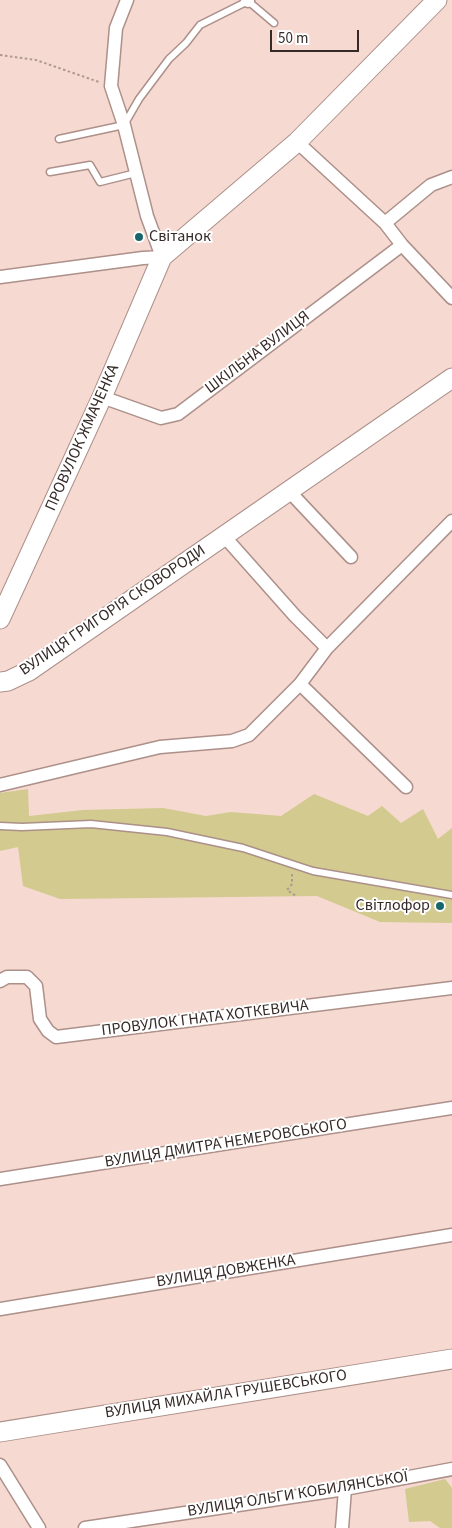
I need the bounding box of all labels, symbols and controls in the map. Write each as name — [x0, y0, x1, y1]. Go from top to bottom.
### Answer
scale bar — [272, 20, 361, 52]
text: 50 m — [278, 28, 308, 49]
place label: Світанок — [149, 227, 211, 247]
marker: Світанок — [133, 231, 145, 243]
street label: ШКІЛЬНА ВУЛИЦЯ — [202, 307, 314, 399]
street label: ПРОВУЛОК ЖМАЧЕНКА — [42, 362, 124, 514]
street label: ВУЛИЦЯ ГРИГОРІЯ СКОВОРОДИ — [16, 541, 210, 681]
place label: Світлофор — [356, 896, 430, 916]
marker: Світлофор — [434, 900, 446, 912]
street label: ПРОВУЛОК ГНАТА ХОТКЕВИЧА — [100, 997, 310, 1041]
street label: ВУЛИЦЯ ДМИТРА НЕМЕРОВСЬКОГО — [103, 1115, 349, 1173]
street label: ВУЛИЦЯ ДОВЖЕНКА — [155, 1252, 297, 1292]
street label: ВУЛИЦЯ МИХАЙЛА ГРУШЕВСЬКОГО — [104, 1366, 348, 1424]
street label: ВУЛИЦЯ ОЛЬГИ КОБИЛЯНСЬКОЇ — [186, 1468, 410, 1522]

